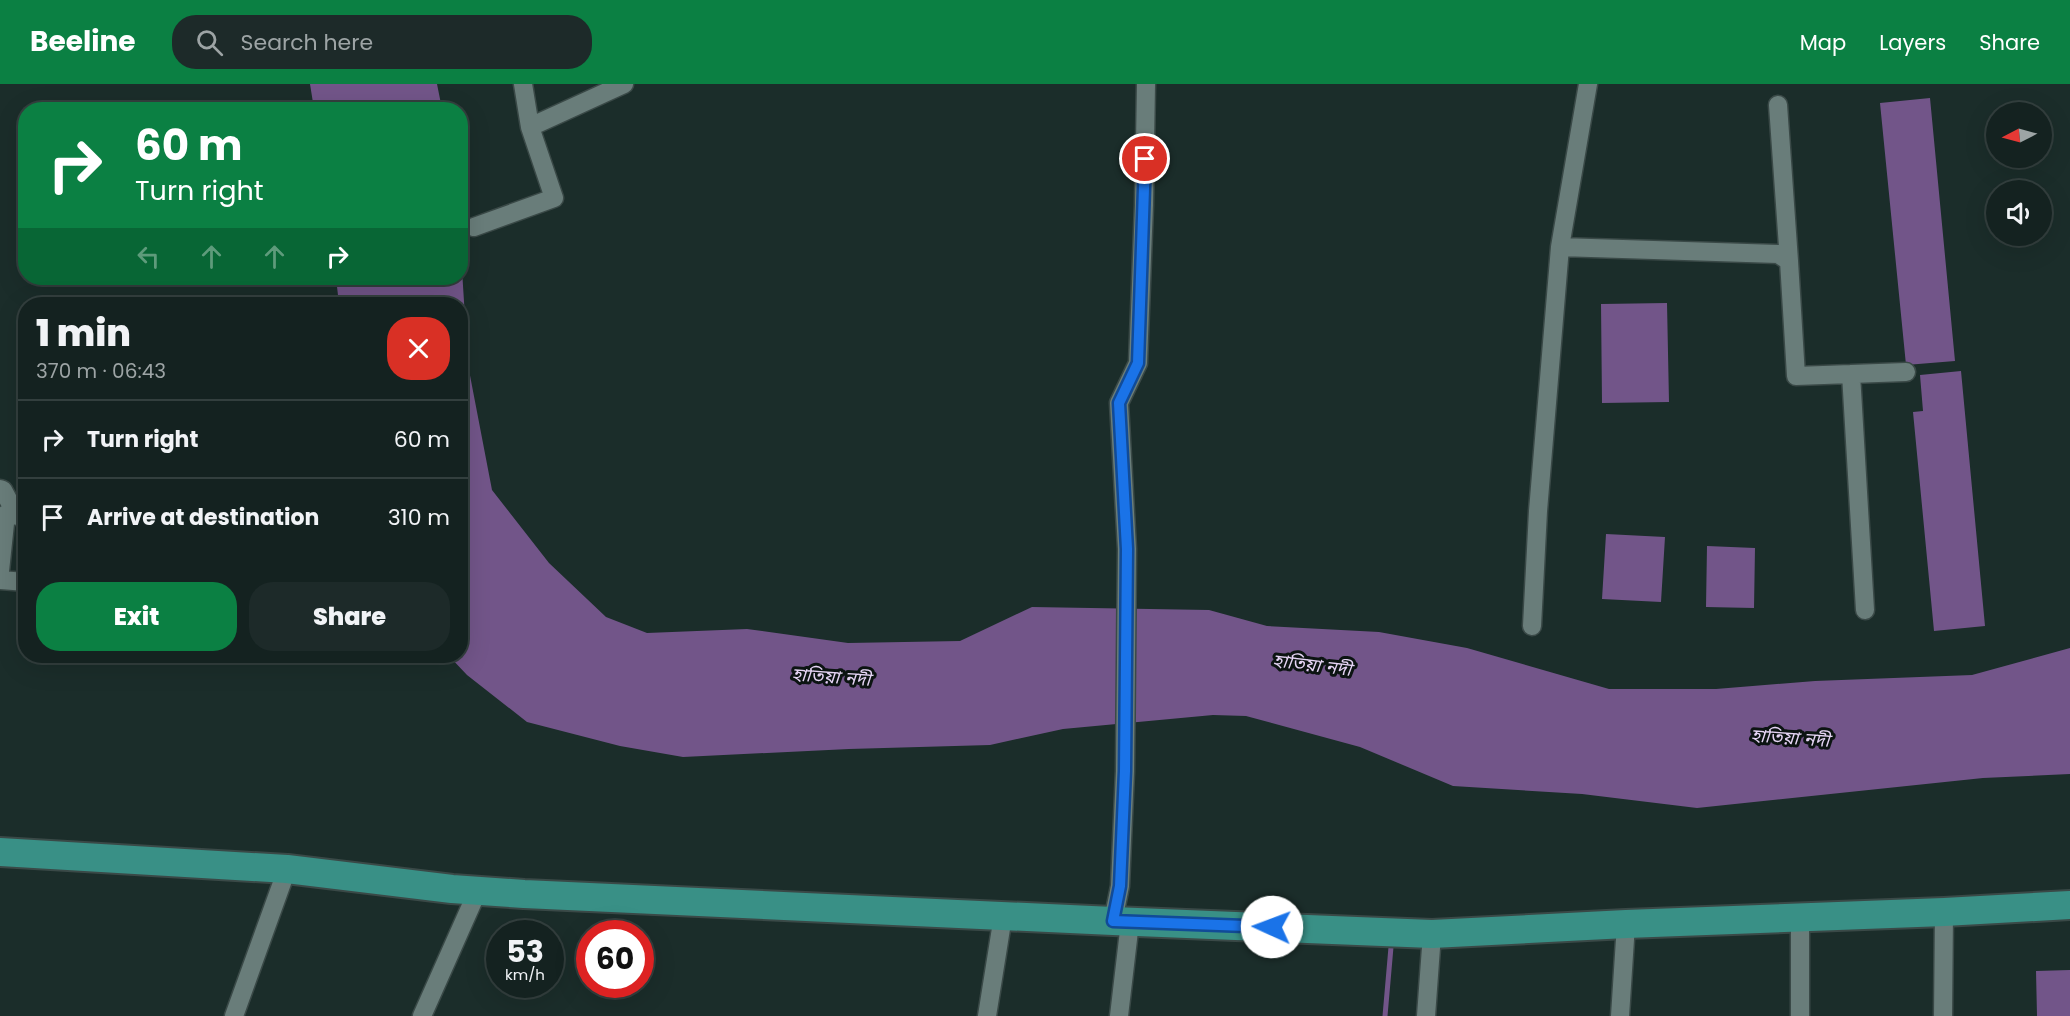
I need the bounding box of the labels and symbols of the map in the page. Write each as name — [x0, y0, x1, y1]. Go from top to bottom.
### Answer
north arrow — [1986, 102, 2052, 168]
pin — [1119, 133, 1170, 184]
water label: হাতিয়া নদী — [1271, 647, 1356, 682]
water label: হাতিয়া নদী — [791, 661, 874, 692]
water label: হাতিয়া নদী — [1750, 722, 1833, 753]
position arrow — [1240, 895, 1304, 959]
speed limit sign: 60 — [576, 920, 654, 998]

